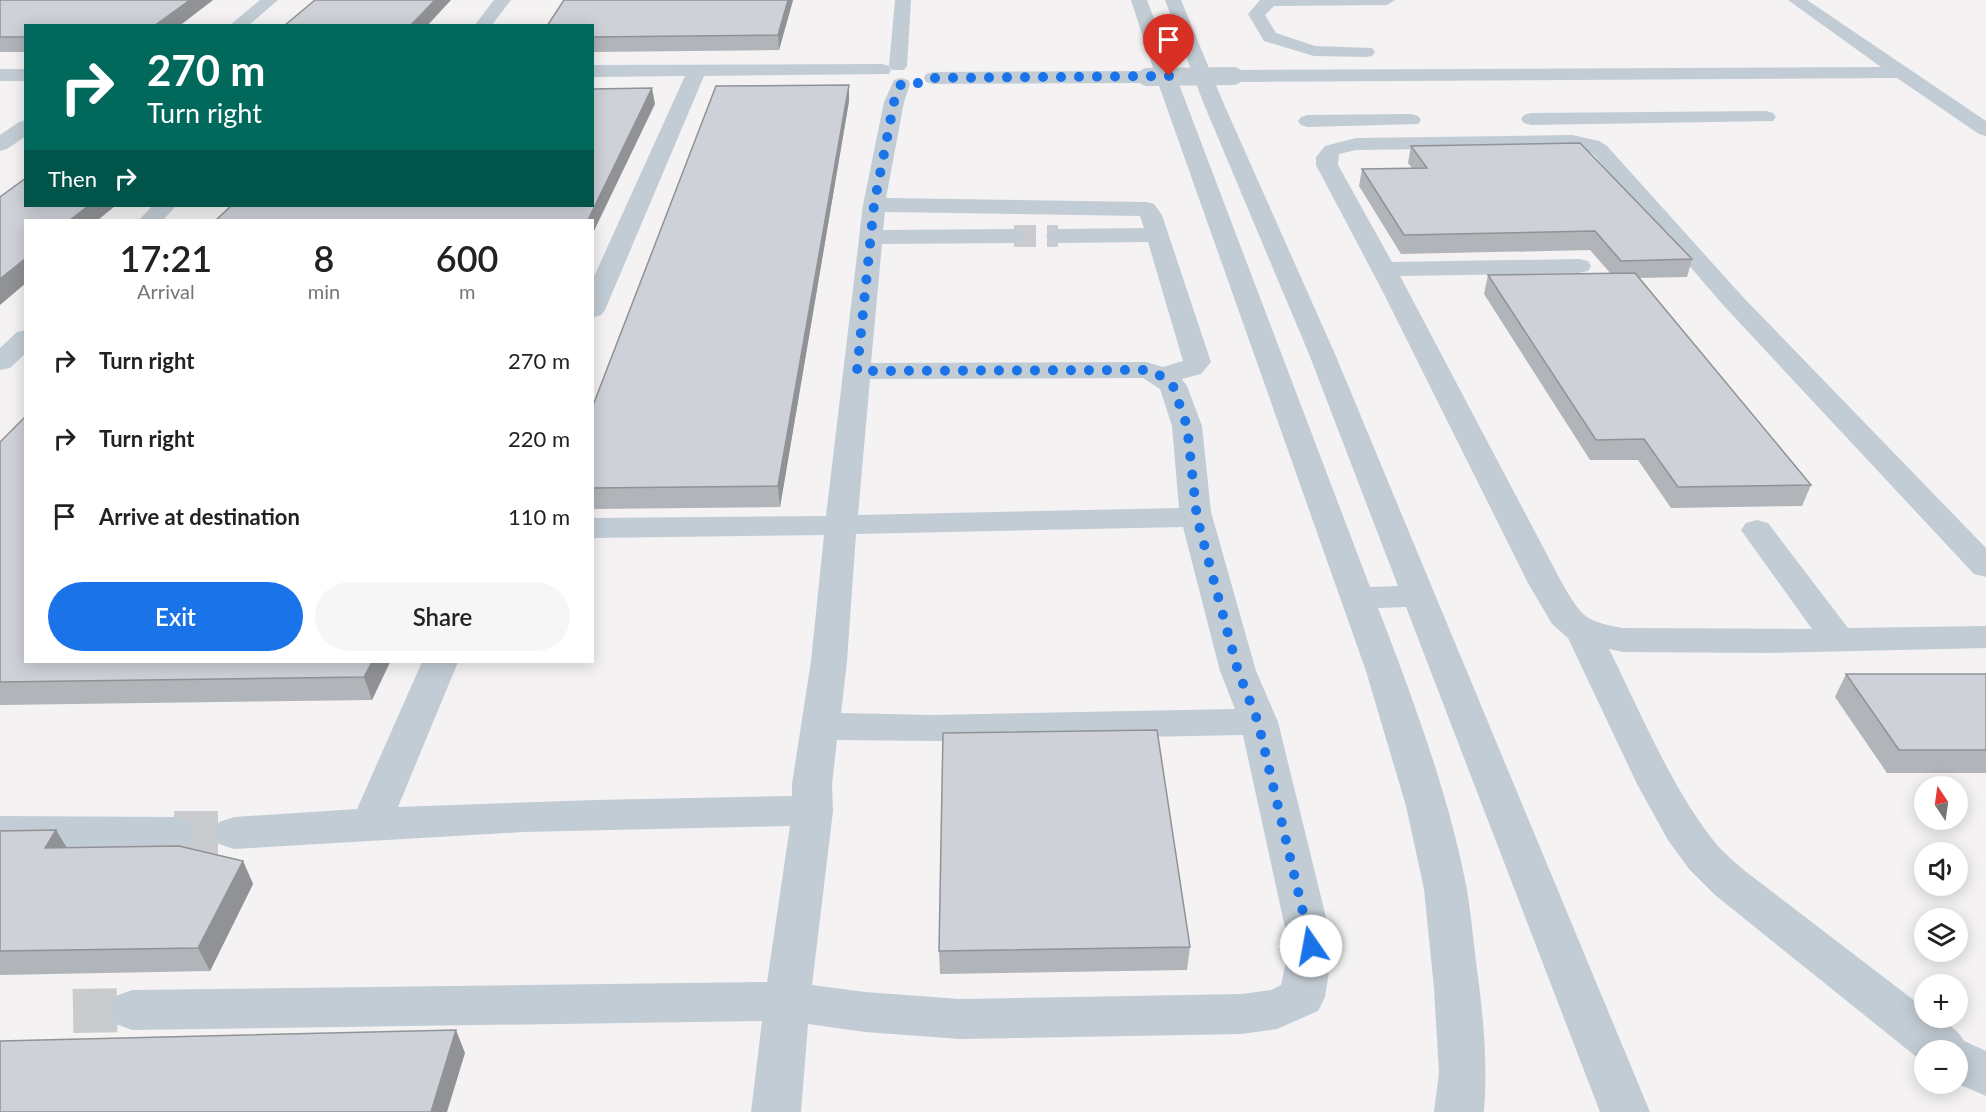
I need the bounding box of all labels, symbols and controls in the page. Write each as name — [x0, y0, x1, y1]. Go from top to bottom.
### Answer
pin — [1143, 14, 1194, 76]
icon: arrive — [1152, 23, 1185, 56]
text: 270 m — [147, 45, 265, 95]
icon: right — [48, 48, 126, 126]
text: Turn right — [147, 96, 262, 129]
icon: right — [109, 162, 142, 195]
text: Then — [48, 165, 97, 192]
text: 17:21 — [120, 236, 212, 280]
text: 8 — [314, 236, 334, 280]
text: 600 — [436, 236, 498, 280]
text: Arrival — [137, 279, 195, 303]
text: min — [308, 279, 340, 303]
text: m — [459, 279, 475, 303]
icon: right — [48, 344, 81, 377]
text: Turn right — [99, 347, 194, 374]
text: 270 m — [508, 347, 570, 374]
icon: right — [48, 422, 81, 455]
text: Turn right — [99, 425, 194, 452]
text: 220 m — [508, 425, 570, 452]
icon: arrive — [48, 500, 81, 533]
text: Arrive at destination — [99, 503, 300, 530]
text: 110 m — [508, 503, 570, 530]
button: Exit — [48, 582, 303, 651]
button: Share — [315, 582, 570, 651]
north arrow — [1914, 776, 1968, 830]
map controls — [1914, 776, 1968, 1094]
button: sound — [1914, 842, 1968, 896]
button: layers — [1914, 908, 1968, 962]
position arrow — [1279, 914, 1343, 978]
button: + — [1914, 974, 1968, 1028]
button: − — [1914, 1040, 1968, 1094]

